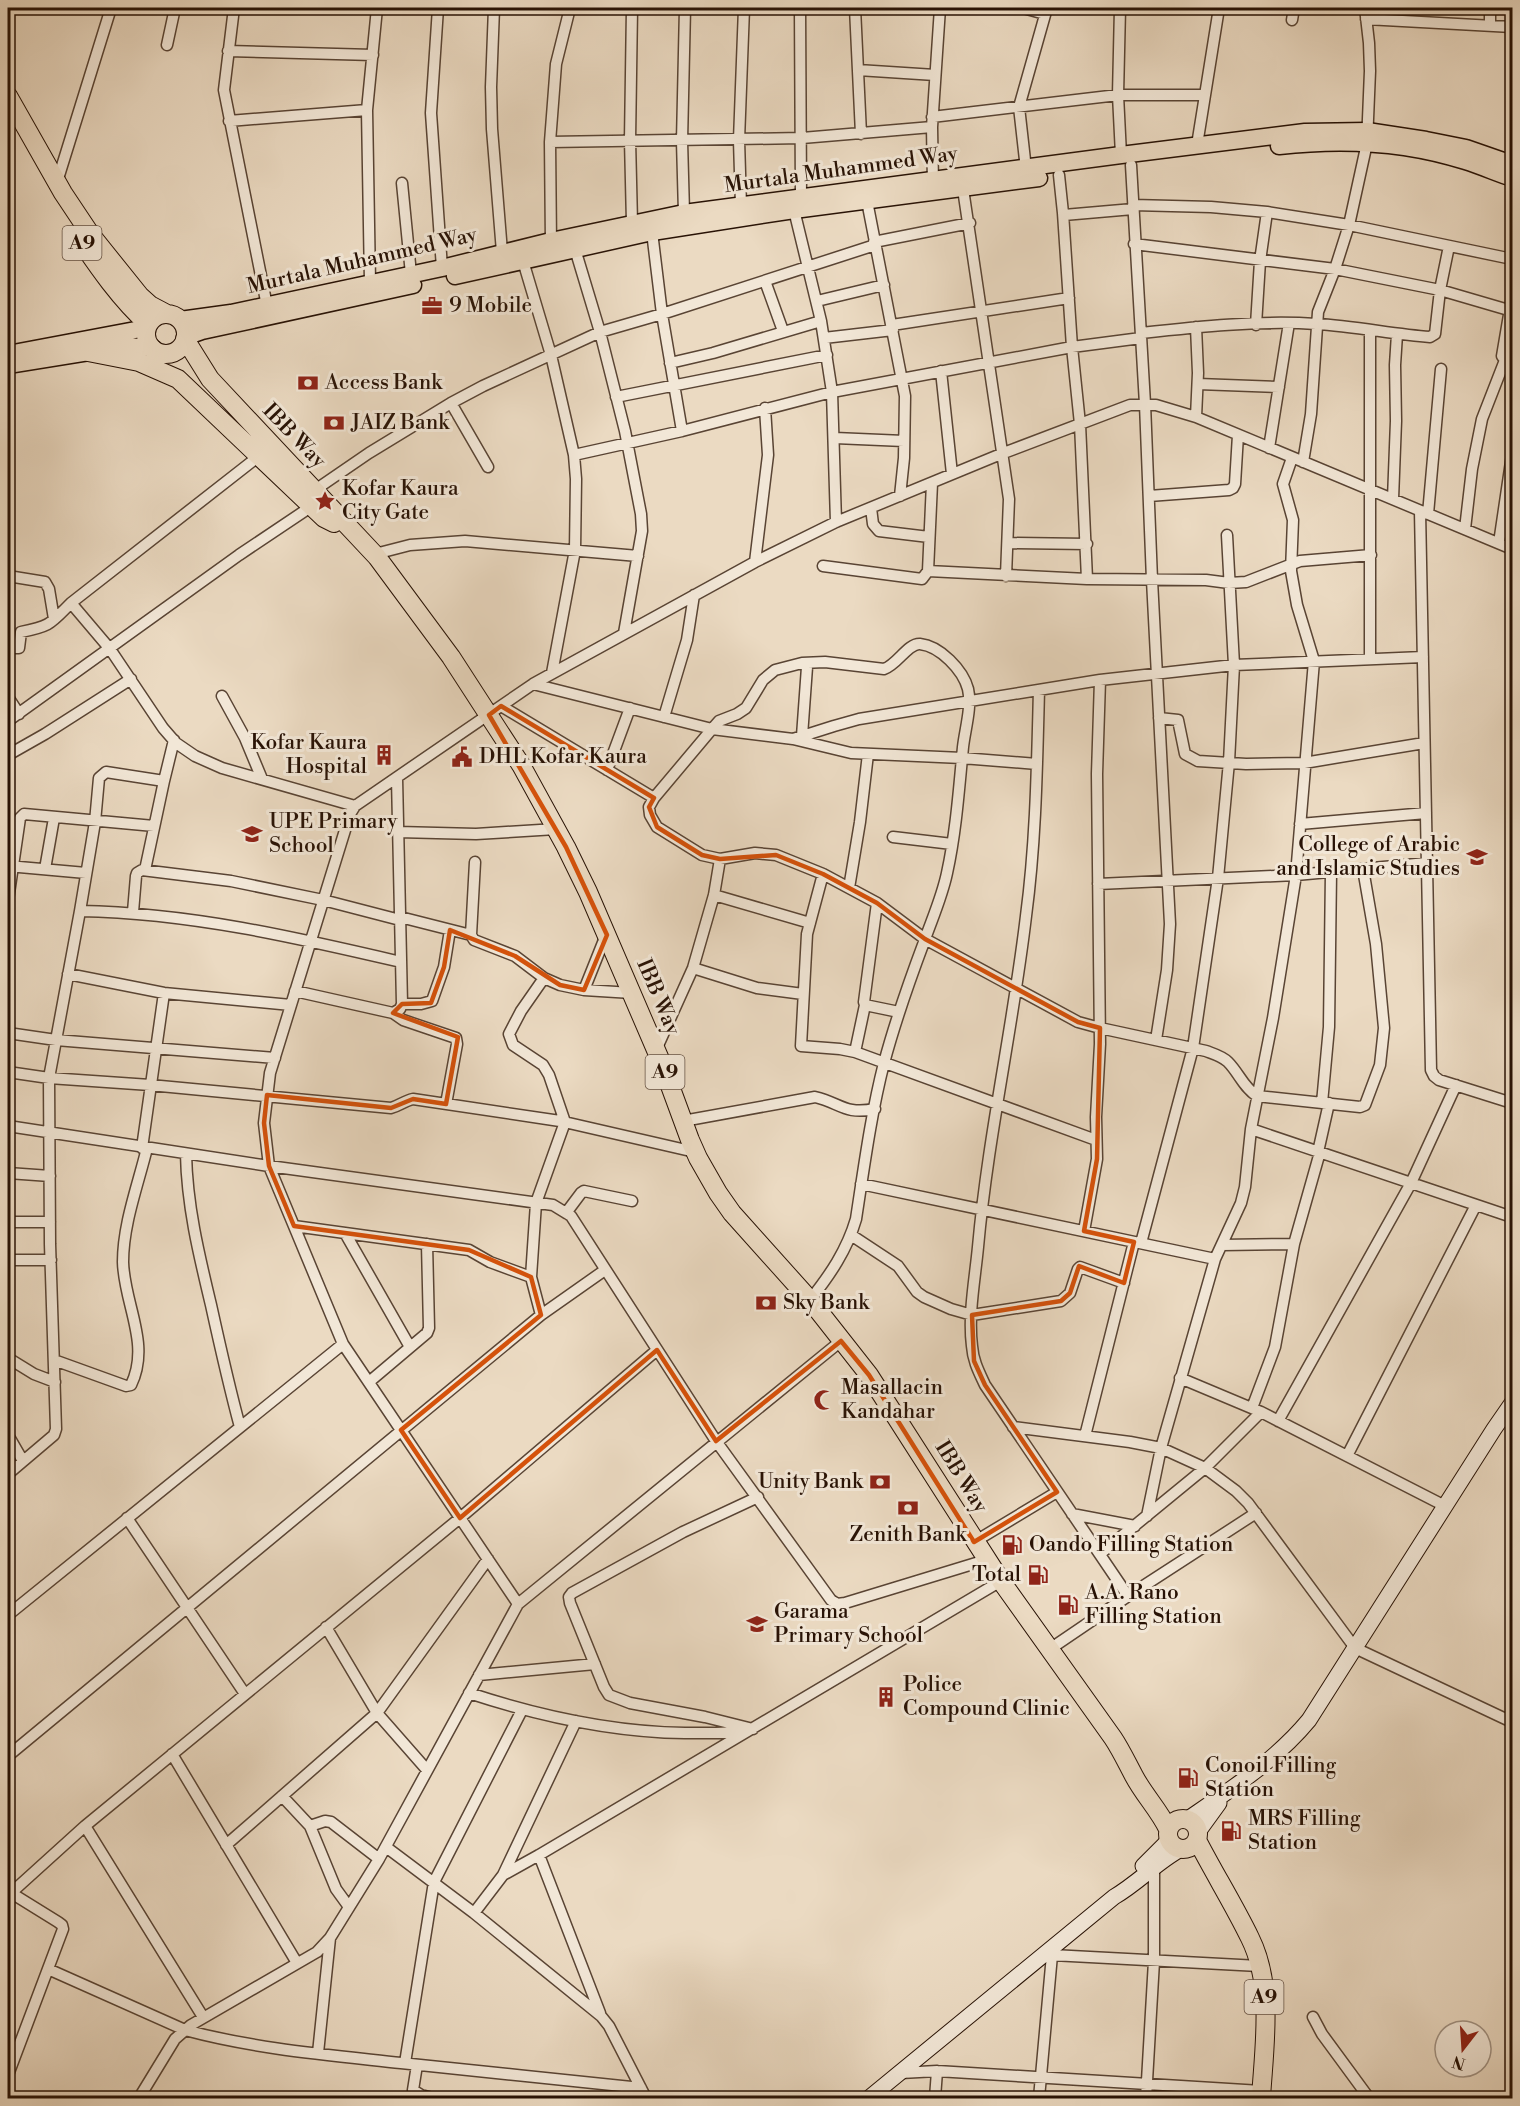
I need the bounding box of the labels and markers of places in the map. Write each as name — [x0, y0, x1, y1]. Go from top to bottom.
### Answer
place label: 9 Mobile — [449, 293, 532, 319]
office icon: 9 Mobile — [420, 294, 444, 318]
place label: Access Bank — [324, 370, 443, 396]
bank icon: Access Bank — [296, 371, 320, 395]
place label: JAIZ Bank — [350, 410, 450, 436]
bank icon: JAIZ Bank — [322, 411, 346, 435]
place label: Kofar Kaura City Gate — [342, 476, 459, 526]
place icon: Kofar Kaura City Gate — [313, 489, 337, 513]
place label: Kofar Kaura Hospital — [250, 730, 367, 780]
building icon: Kofar Kaura Hospital — [372, 743, 396, 767]
place label: DHL Kofar Kaura — [479, 744, 647, 770]
public building icon: DHL Kofar Kaura — [450, 745, 474, 769]
place label: UPE Primary School — [269, 809, 398, 859]
school or university icon: UPE Primary School — [240, 822, 264, 846]
place label: College of Arabic and Islamic Studies — [1276, 832, 1460, 882]
school or university icon: College of Arabic and Islamic Studies — [1465, 845, 1489, 869]
place label: Sky Bank — [783, 1290, 870, 1316]
bank icon: Sky Bank — [754, 1291, 778, 1315]
place label: Masallacin Kandahar — [841, 1375, 944, 1425]
mosque icon: Masallacin Kandahar — [812, 1388, 836, 1412]
place label: Unity Bank — [758, 1469, 864, 1495]
bank icon: Unity Bank — [868, 1470, 892, 1494]
bank icon: Zenith Bank — [896, 1496, 920, 1520]
place label: Zenith Bank — [850, 1522, 967, 1548]
place label: Oando Filling Station — [1029, 1532, 1234, 1558]
fuel station icon: Oando Filling Station — [1000, 1533, 1024, 1557]
place label: Total — [972, 1562, 1021, 1588]
fuel station icon: Total — [1026, 1563, 1050, 1587]
place label: A.A. Rano Filling Station — [1084, 1580, 1222, 1630]
fuel station icon: A.A. Rano Filling Station — [1056, 1593, 1080, 1617]
place label: Garama Primary School — [774, 1599, 923, 1649]
school or university icon: Garama Primary School — [745, 1612, 769, 1636]
place label: Police Compound Clinic — [903, 1672, 1070, 1722]
building icon: Police Compound Clinic — [874, 1685, 898, 1709]
place label: Conoil Filling Station — [1205, 1753, 1336, 1803]
fuel station icon: Conoil Filling Station — [1176, 1766, 1200, 1790]
place label: MRS Filling Station — [1248, 1806, 1361, 1856]
fuel station icon: MRS Filling Station — [1219, 1819, 1243, 1843]

